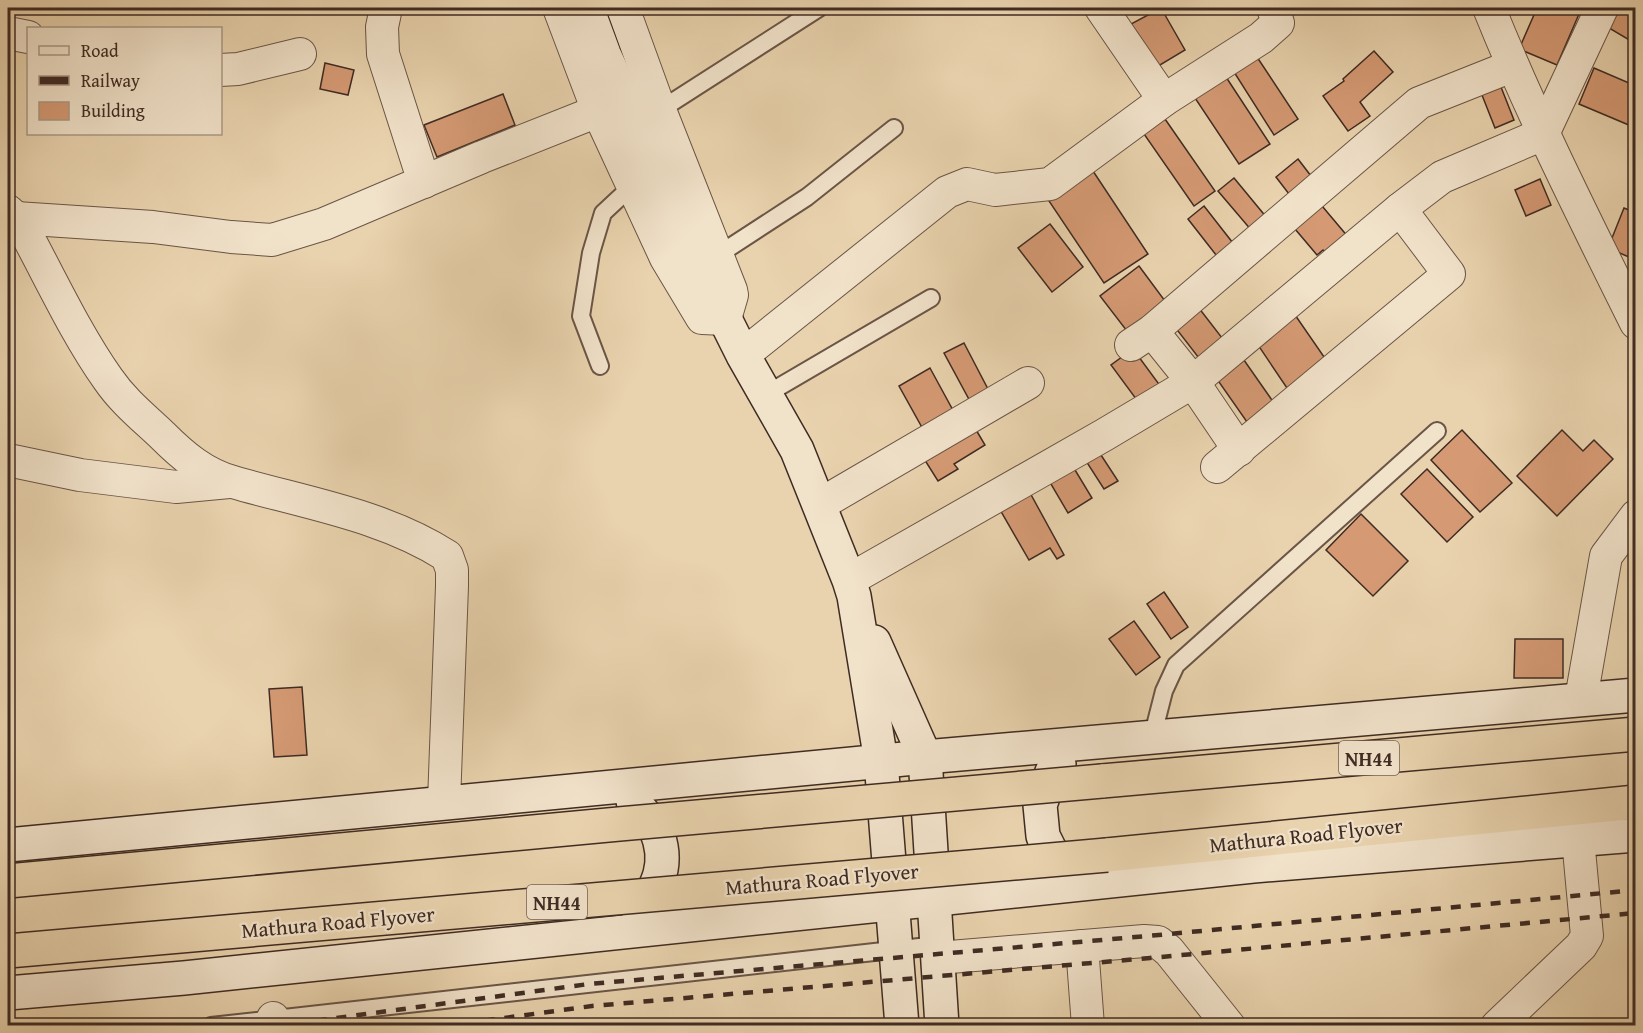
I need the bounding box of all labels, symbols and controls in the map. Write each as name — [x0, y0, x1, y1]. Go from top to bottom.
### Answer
legend — [27, 27, 222, 135]
text: Road — [81, 37, 119, 64]
text: Railway — [81, 67, 140, 94]
text: Building — [81, 97, 145, 124]
road number: NH44 — [1339, 741, 1399, 775]
street label: Mathura Road Flyover — [1208, 809, 1405, 861]
street label: Mathura Road Flyover — [724, 855, 920, 903]
road number: NH44 — [527, 885, 587, 919]
street label: Mathura Road Flyover — [240, 898, 436, 946]

